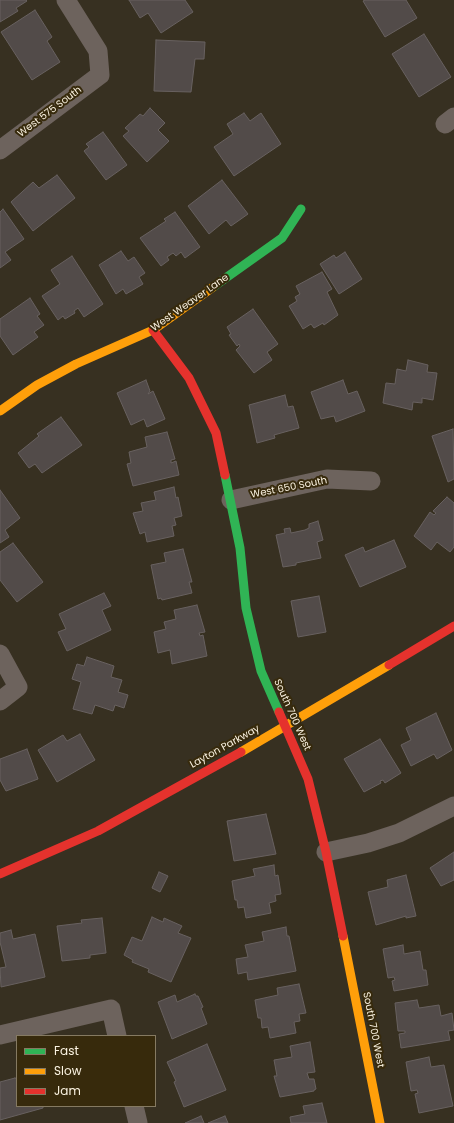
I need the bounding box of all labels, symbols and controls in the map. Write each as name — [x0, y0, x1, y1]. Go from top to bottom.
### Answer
street label: West 575 South — [16, 84, 84, 140]
street label: West Weaver Lane — [149, 272, 231, 334]
street label: West 650 South — [250, 475, 328, 501]
street label: South 700 West — [271, 677, 313, 753]
street label: Layton Parkway — [188, 723, 262, 771]
street label: South 700 West — [360, 991, 386, 1069]
legend — [16, 1035, 156, 1107]
text: Fast — [54, 1042, 79, 1059]
text: Slow — [54, 1062, 82, 1079]
text: Jam — [54, 1082, 81, 1099]

